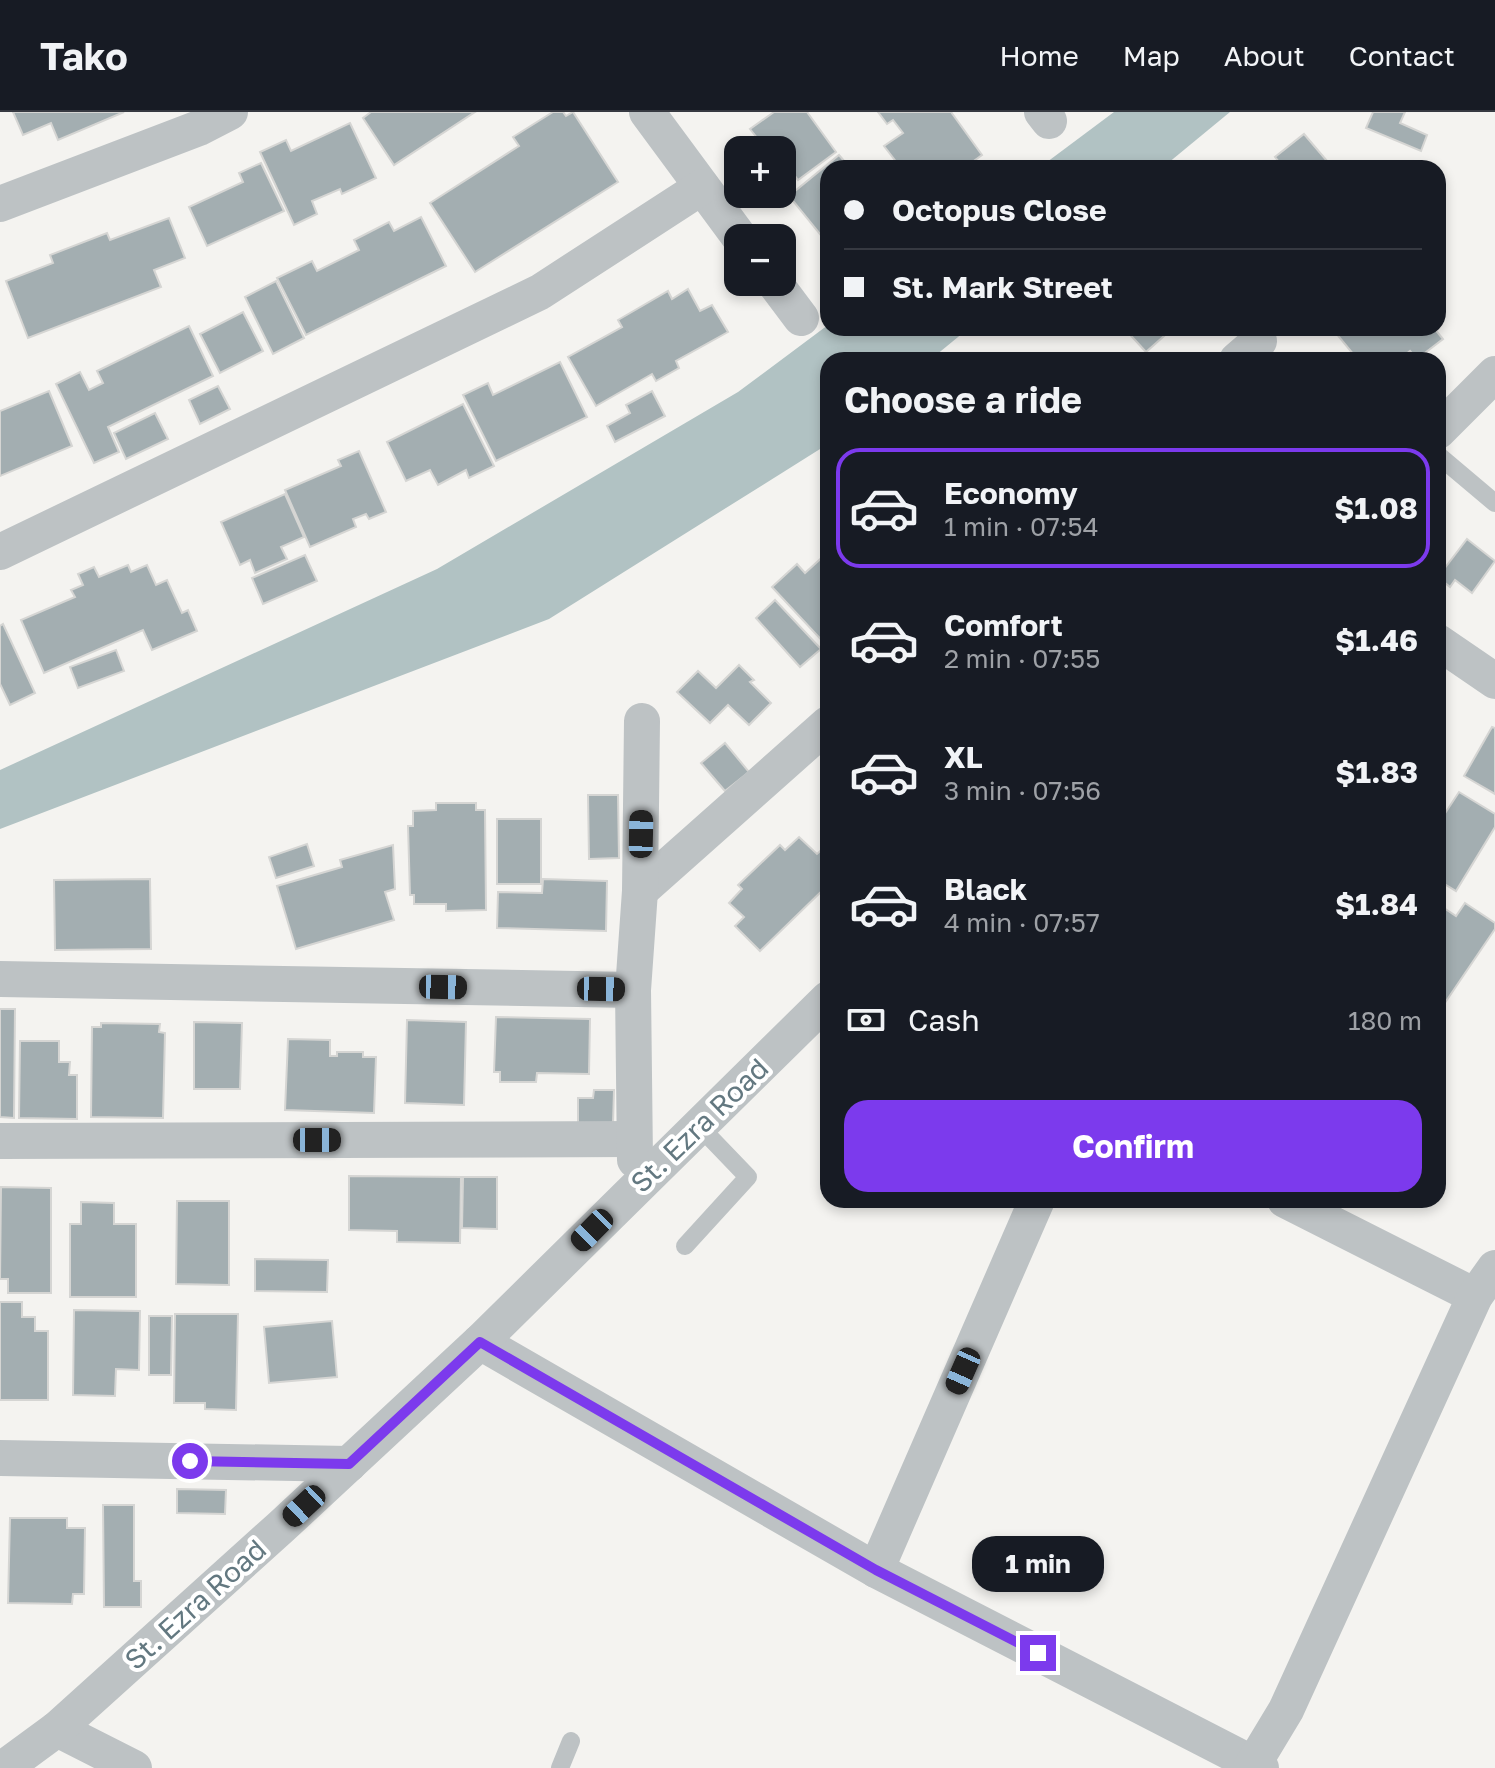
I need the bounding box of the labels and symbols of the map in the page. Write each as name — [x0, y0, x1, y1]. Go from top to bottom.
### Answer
car — [629, 810, 653, 858]
car — [419, 975, 467, 999]
car — [577, 977, 625, 1001]
street label: St. Ezra Road — [623, 1051, 775, 1199]
car — [293, 1128, 341, 1152]
car — [567, 1205, 617, 1255]
car — [942, 1344, 984, 1398]
route start — [172, 1443, 208, 1479]
car — [278, 1481, 330, 1531]
street label: St. Ezra Road — [118, 1532, 272, 1676]
callout: 1 min — [972, 1537, 1104, 1593]
route end — [1020, 1635, 1056, 1671]

